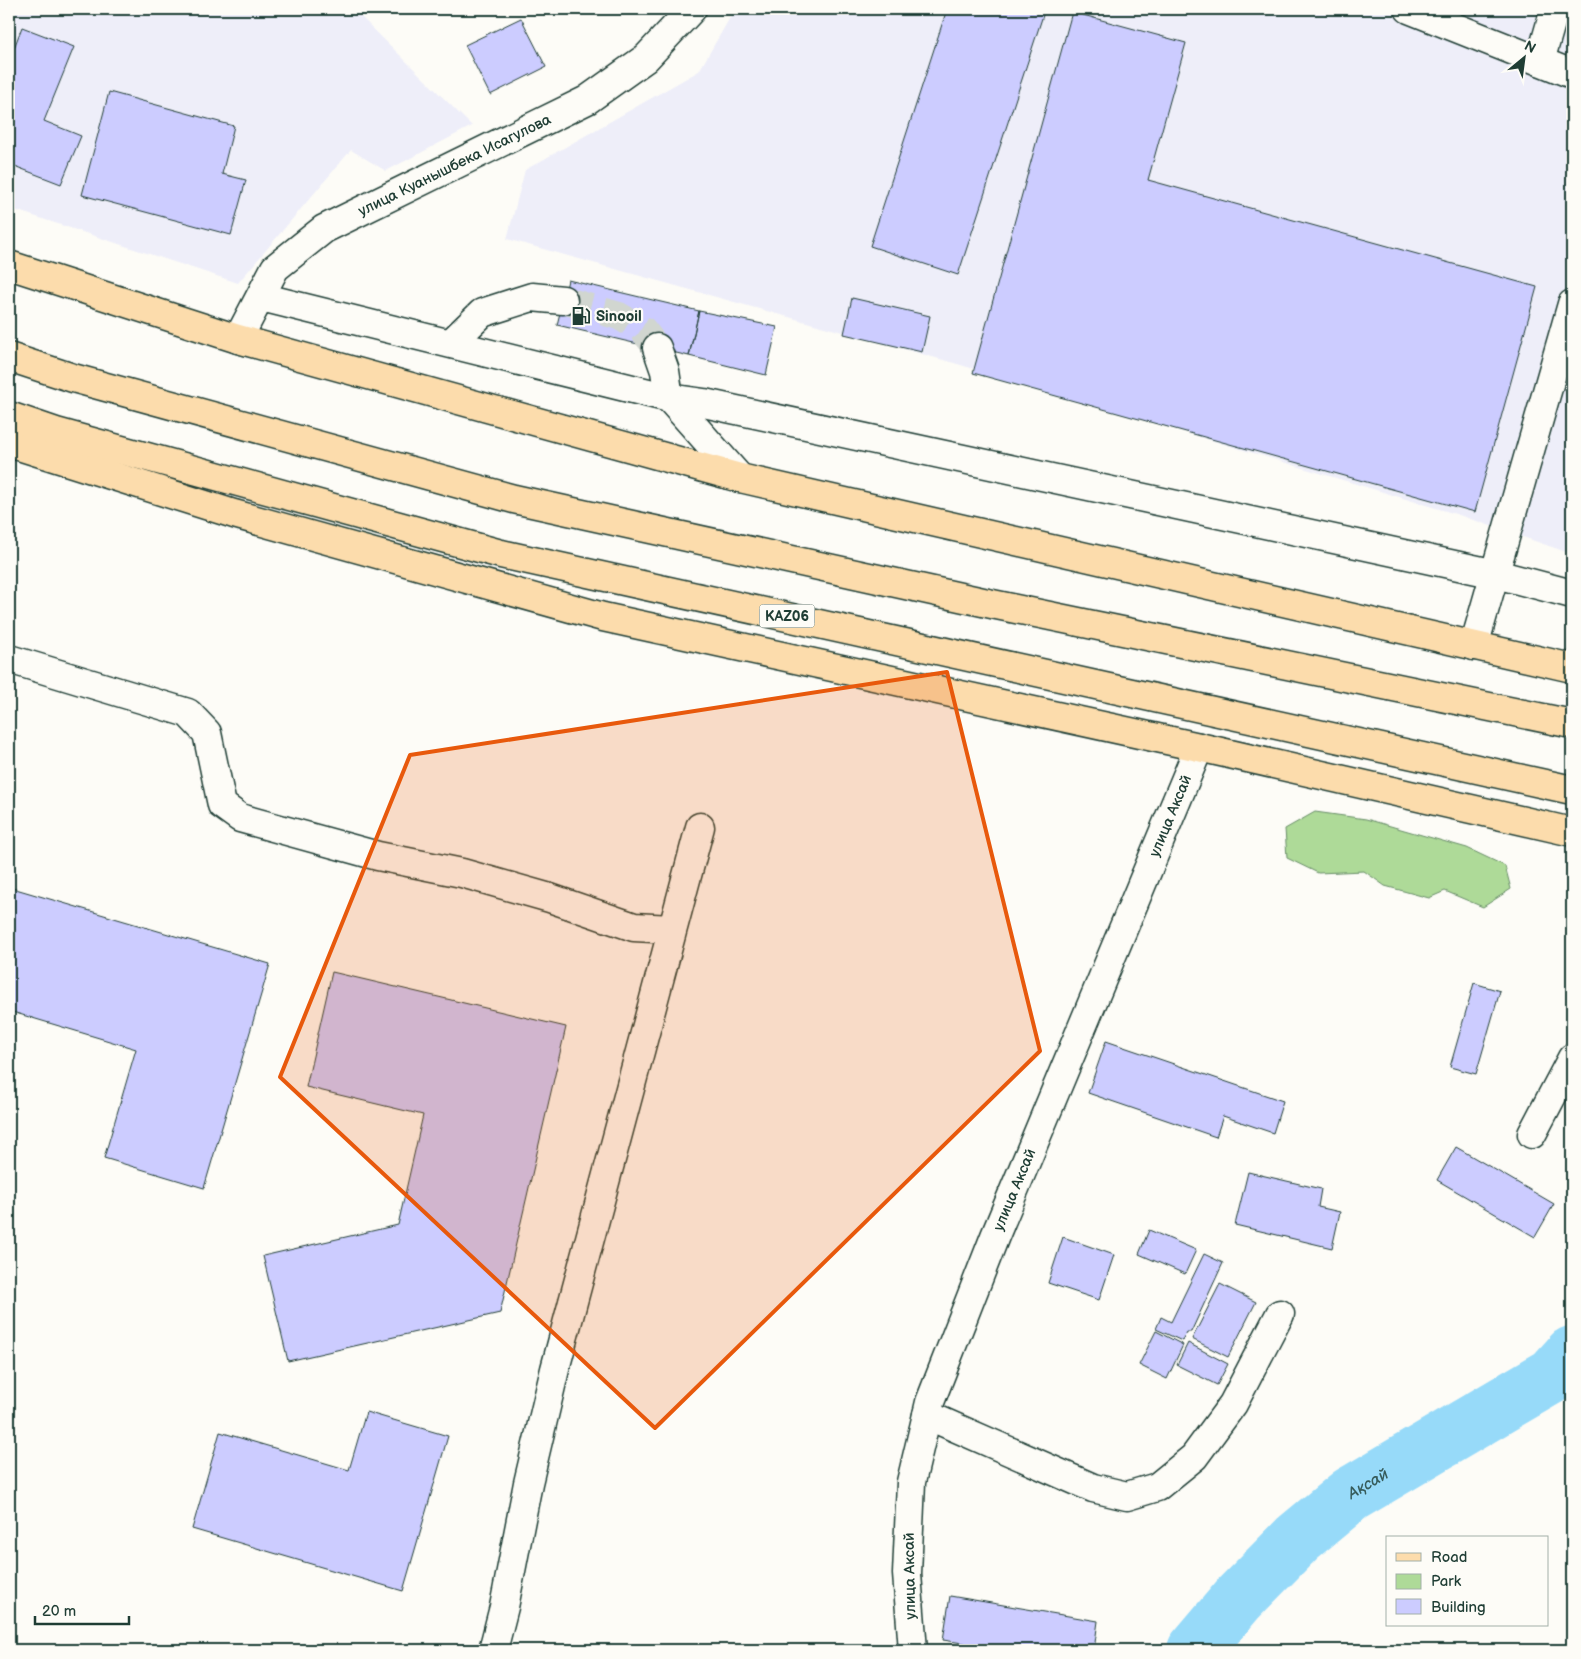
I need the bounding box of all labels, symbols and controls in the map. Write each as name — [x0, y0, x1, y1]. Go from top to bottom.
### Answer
north arrow — [1498, 32, 1548, 82]
text: N — [1521, 37, 1539, 57]
street label: улица Куанышбека Исагулова — [355, 110, 554, 220]
fuel station icon: Sinooil — [570, 305, 592, 327]
place label: Sinooil — [596, 307, 642, 326]
road number: KАZ06 — [760, 604, 814, 628]
street label: улица Аксай — [1145, 772, 1196, 860]
street label: улица Аксай — [989, 1146, 1040, 1234]
water label: Ақсай — [1343, 1465, 1392, 1504]
street label: улица Аксай — [900, 1532, 920, 1620]
legend — [1386, 1536, 1548, 1626]
text: Road — [1431, 1548, 1467, 1567]
text: Park — [1431, 1572, 1462, 1591]
scale bar — [35, 1594, 129, 1626]
text: Building — [1431, 1598, 1486, 1617]
text: 20 m — [42, 1602, 76, 1621]

